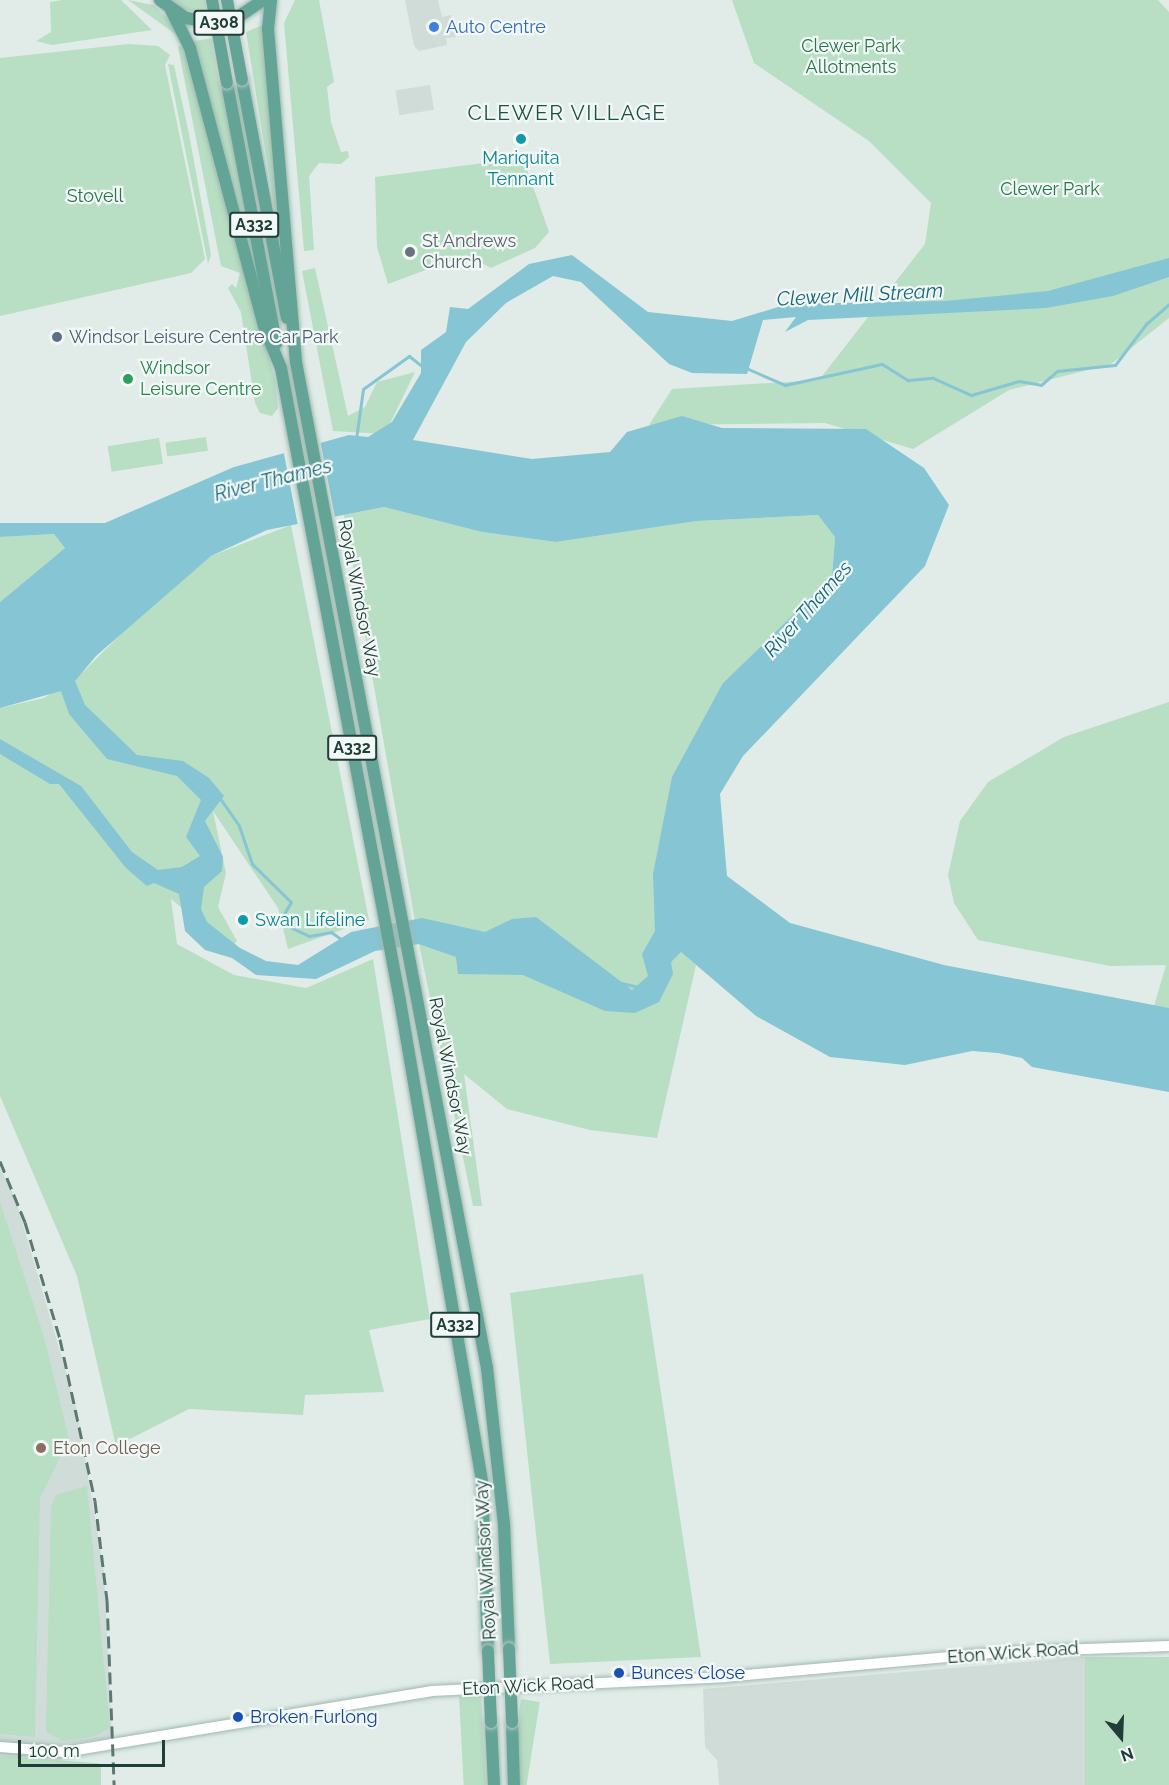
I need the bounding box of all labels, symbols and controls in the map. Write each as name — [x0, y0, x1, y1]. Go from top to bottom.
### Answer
road number: A308 — [192, 10, 246, 36]
place label: Auto Centre — [446, 16, 546, 38]
marker: Auto Centre — [427, 20, 441, 34]
park label: Clewer Park Allotments — [801, 36, 901, 78]
district label: CLEWER VILLAGE — [467, 100, 667, 126]
marker: Mariquita Tennant — [514, 132, 528, 146]
place label: Mariquita Tennant — [482, 148, 560, 190]
park label: Clewer Park — [1000, 178, 1100, 200]
park label: Stovell — [67, 185, 123, 207]
road number: A332 — [228, 212, 280, 238]
place label: St Andrews Church — [422, 231, 517, 274]
marker: St Andrews Church — [403, 245, 417, 259]
water label: Clewer Mill Stream — [776, 279, 944, 311]
place label: Windsor Leisure Centre Car Park — [69, 326, 339, 348]
marker: Windsor Leisure Centre Car Park — [50, 330, 64, 344]
place label: Windsor Leisure Centre — [140, 358, 261, 400]
marker: Windsor Leisure Centre — [121, 372, 135, 386]
water label: River Thames — [211, 454, 335, 506]
street label: Royal Windsor Way — [333, 516, 385, 680]
water label: River Thames — [759, 556, 857, 662]
road number: A332 — [326, 735, 378, 761]
place label: Swan Lifeline — [255, 909, 365, 931]
marker: Swan Lifeline — [236, 913, 250, 927]
street label: Royal Windsor Way — [424, 994, 476, 1158]
road number: A332 — [430, 1312, 480, 1338]
place label: Eton College — [53, 1437, 161, 1459]
marker: Eton College — [34, 1441, 48, 1455]
street label: Royal Windsor Way — [471, 1478, 501, 1642]
street label: Eton Wick Road — [946, 1638, 1080, 1668]
place label: Bunces Close — [631, 1662, 745, 1684]
marker: Bunces Close — [612, 1666, 626, 1680]
street label: Eton Wick Road — [461, 1672, 595, 1700]
place label: Broken Furlong — [250, 1706, 378, 1728]
north arrow — [1091, 1707, 1151, 1767]
marker: Broken Furlong — [231, 1710, 245, 1724]
scale bar — [21, 1728, 168, 1766]
text: 100 m — [29, 1740, 80, 1761]
text: N — [1118, 1744, 1136, 1765]

